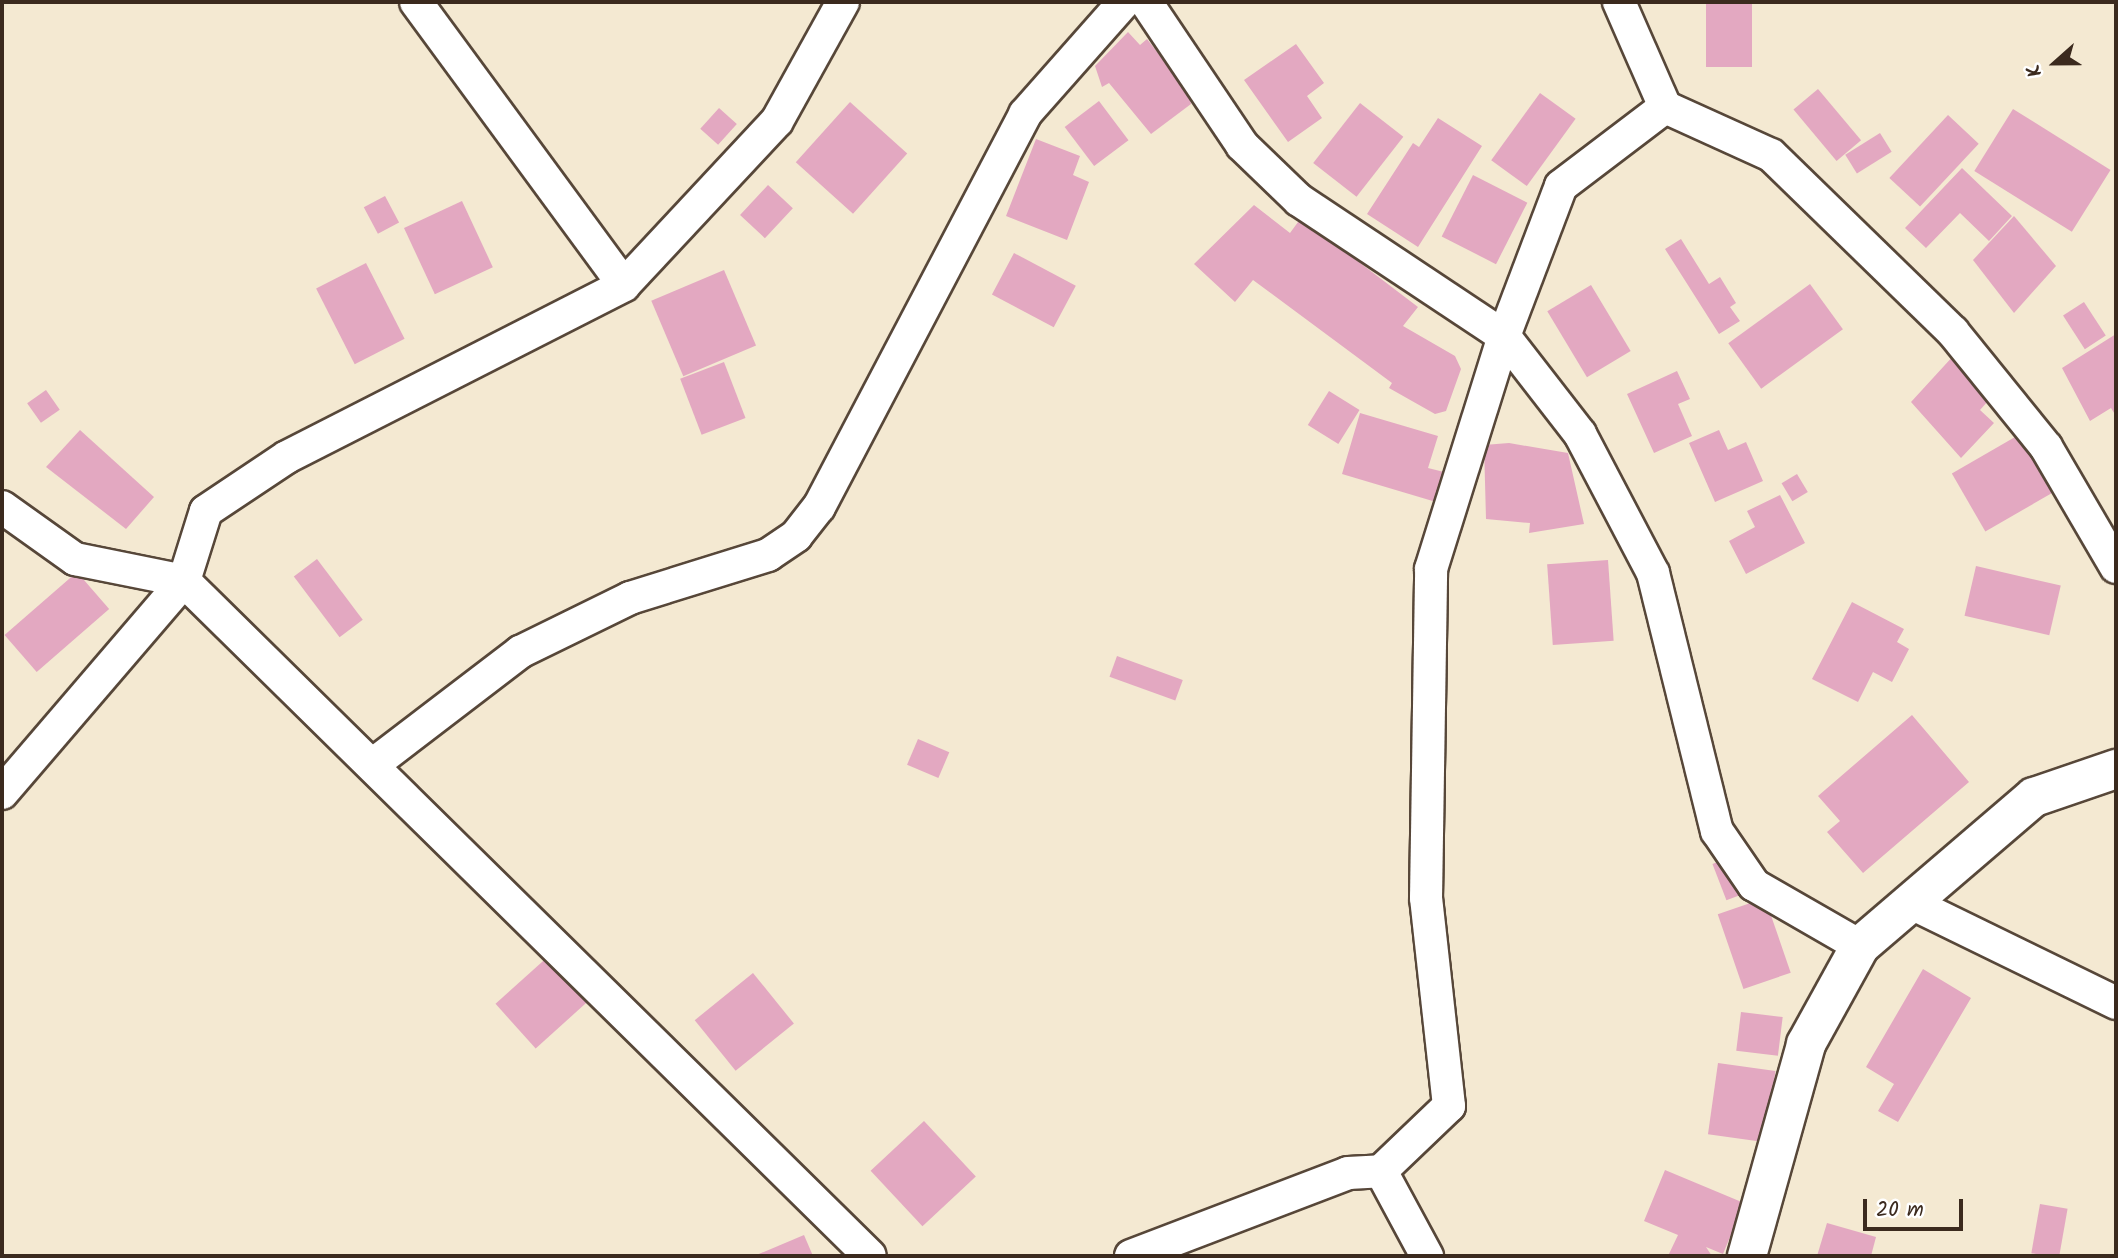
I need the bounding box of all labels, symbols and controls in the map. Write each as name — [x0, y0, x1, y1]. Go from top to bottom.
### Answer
north arrow — [2020, 28, 2090, 98]
text: K — [2019, 60, 2051, 81]
scale bar — [1866, 1184, 1966, 1228]
text: 20 m — [1876, 1194, 1924, 1227]

